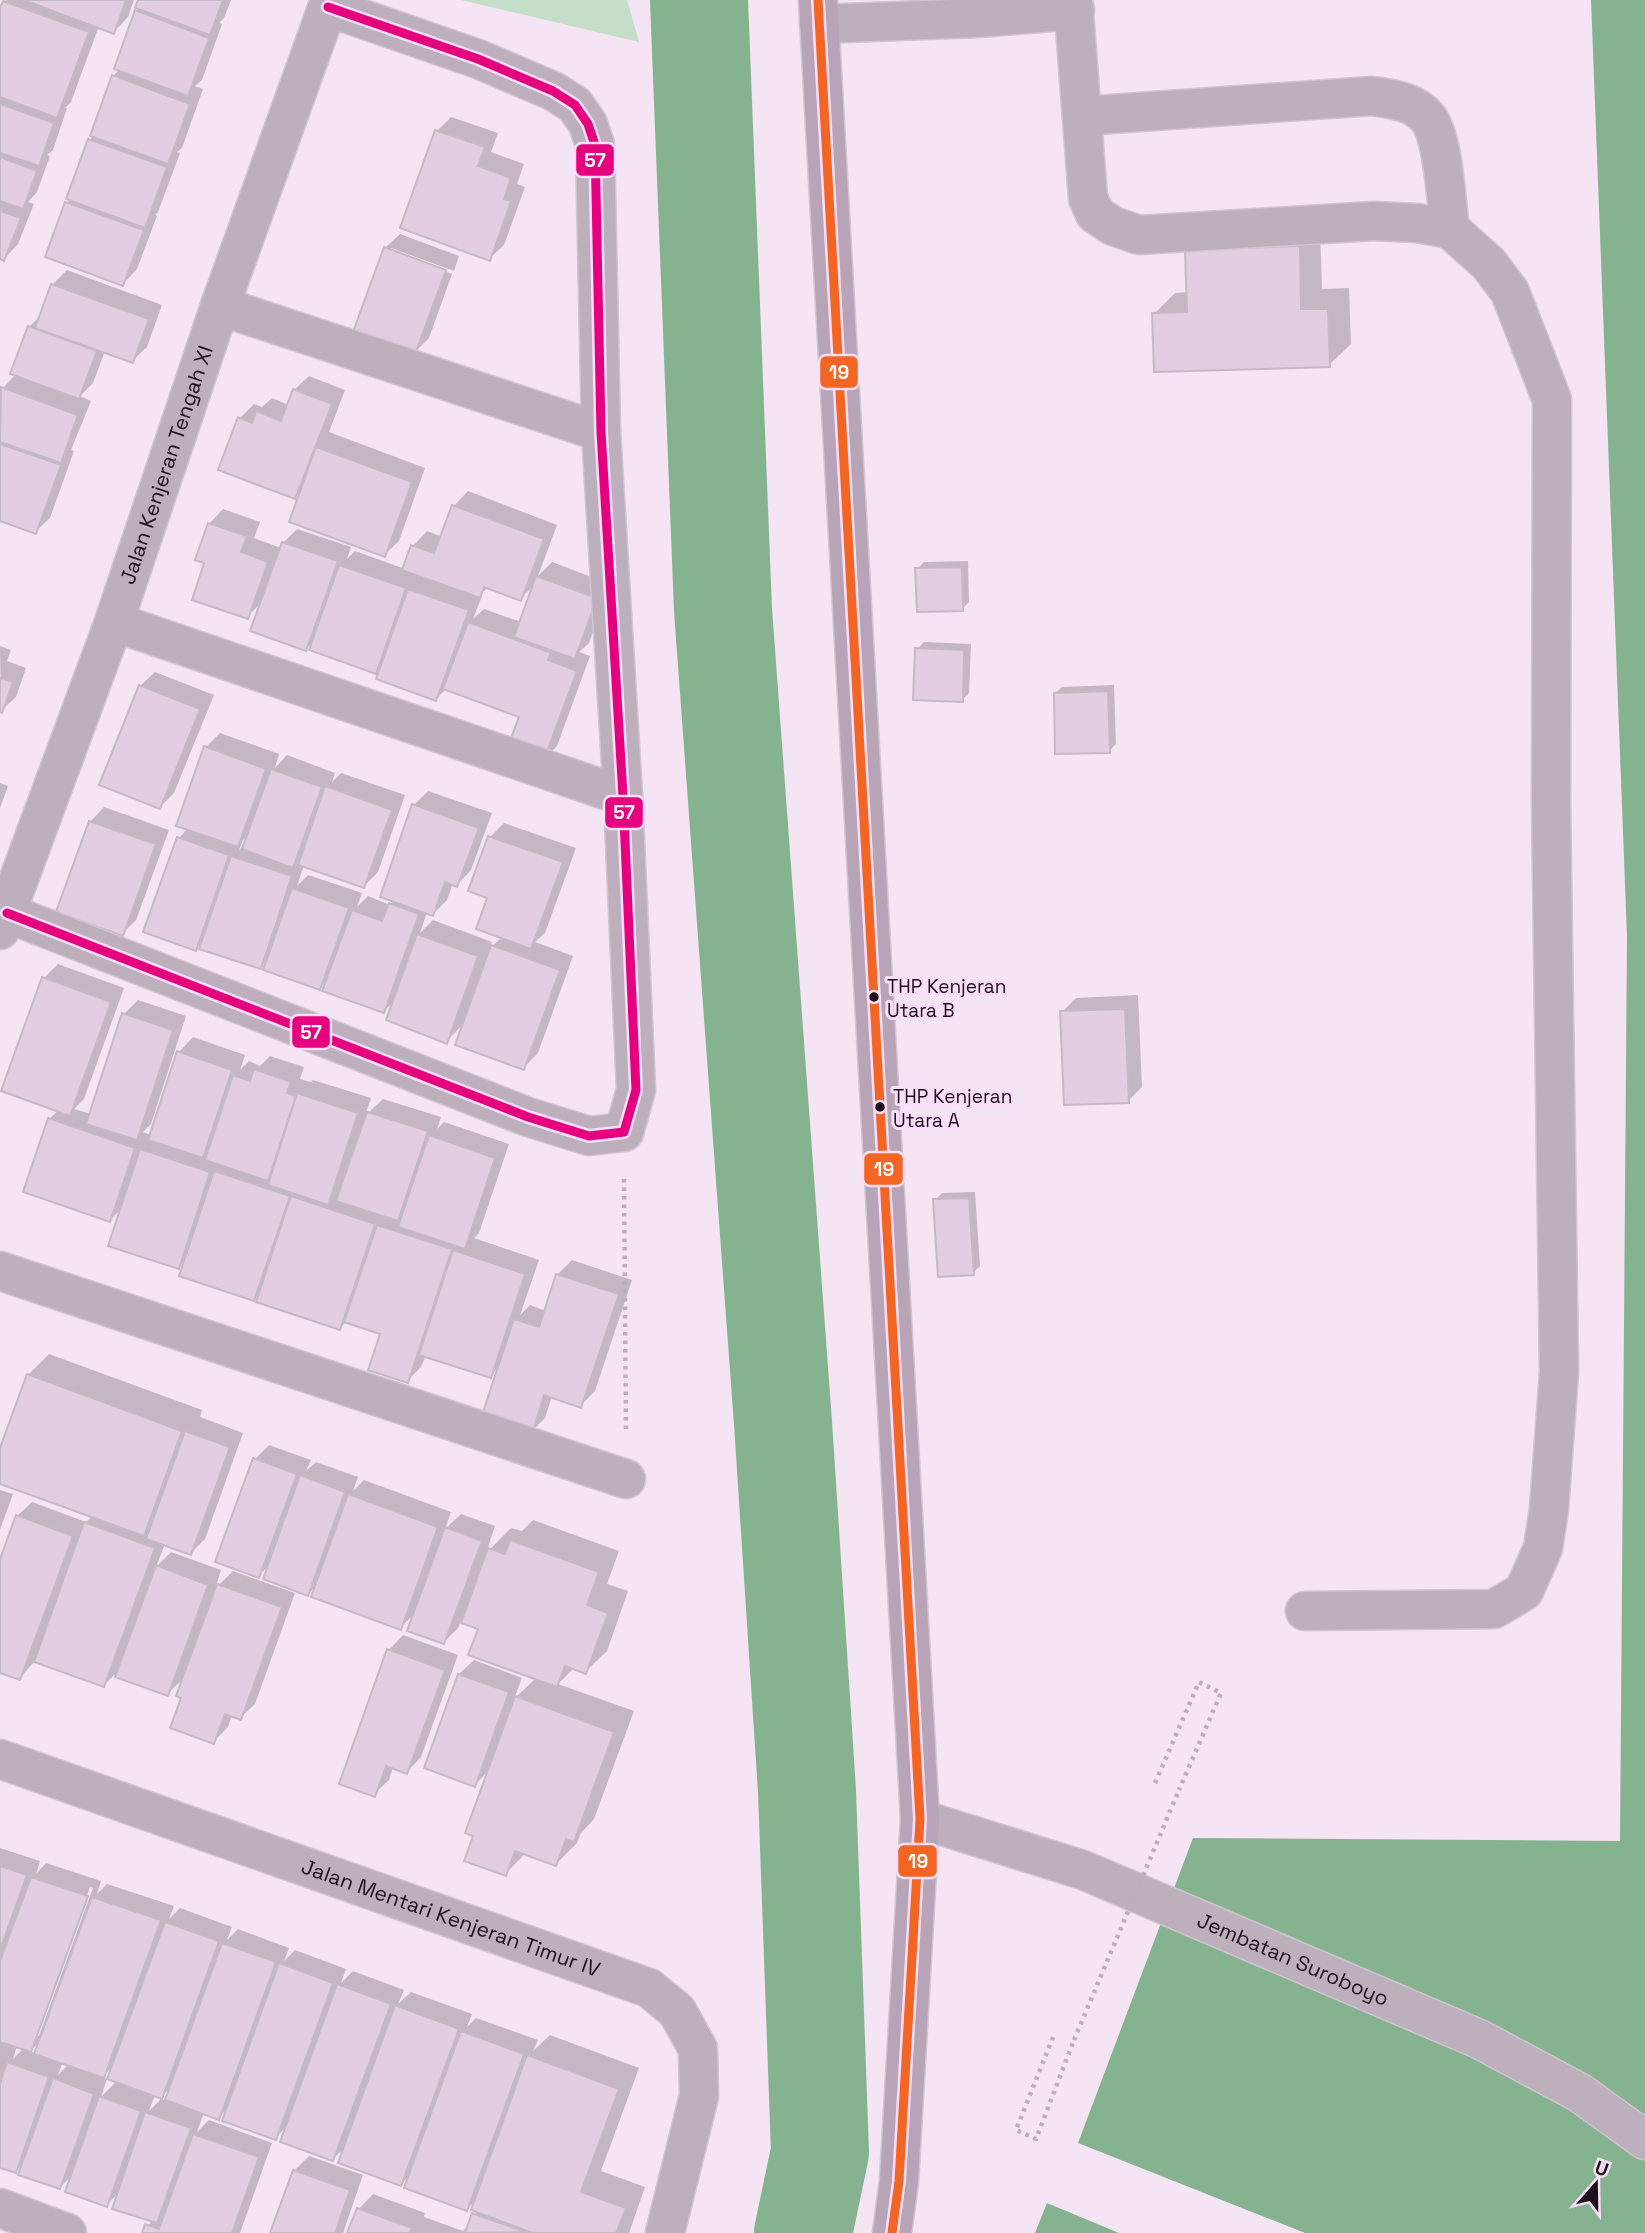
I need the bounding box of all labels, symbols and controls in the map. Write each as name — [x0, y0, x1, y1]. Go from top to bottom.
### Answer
line badge: 57 — [575, 143, 615, 177]
text: 57 — [584, 148, 606, 173]
street label: Jalan Kenjeran Tengah XI — [114, 342, 219, 588]
line badge: 19 — [819, 355, 859, 389]
text: 19 — [829, 360, 849, 385]
line badge: 57 — [604, 796, 644, 829]
text: 57 — [613, 800, 635, 825]
place label: THP Kenjeran Utara B — [887, 974, 1006, 1023]
marker: THP Kenjeran Utara B — [867, 990, 881, 1004]
line badge: 57 — [291, 1015, 331, 1049]
text: 57 — [300, 1020, 322, 1045]
place label: THP Kenjeran Utara A — [893, 1084, 1012, 1133]
marker: THP Kenjeran Utara A — [873, 1100, 887, 1114]
line badge: 19 — [863, 1152, 904, 1186]
text: 19 — [874, 1157, 894, 1182]
line badge: 19 — [897, 1844, 938, 1878]
text: 19 — [908, 1849, 928, 1874]
street label: Jalan Mentari Kenjeran Timur IV — [298, 1852, 604, 1983]
street label: Jembatan Suroboyo — [1193, 1906, 1393, 2012]
north arrow — [1561, 2149, 1631, 2219]
text: U — [1591, 2155, 1612, 2182]

